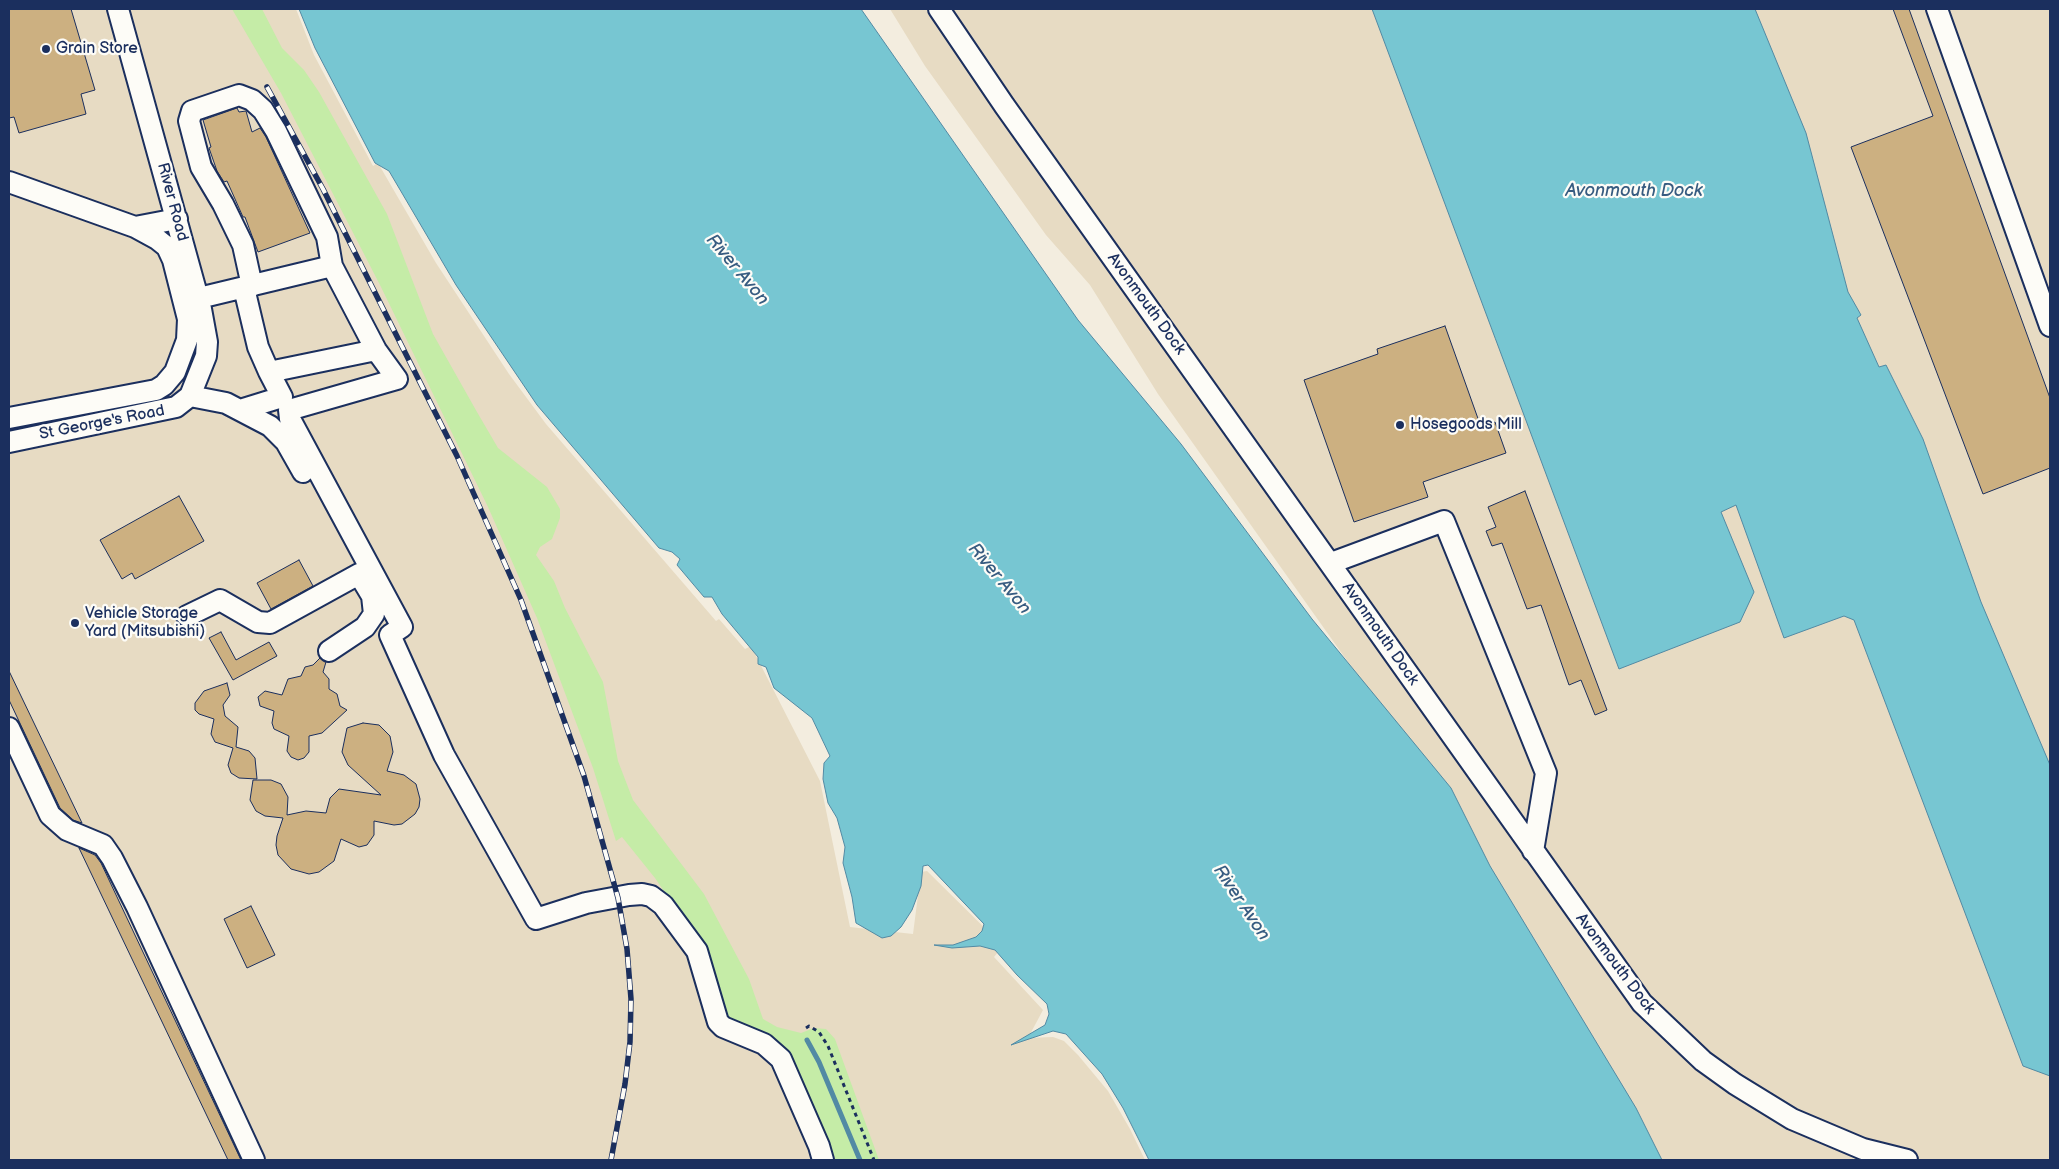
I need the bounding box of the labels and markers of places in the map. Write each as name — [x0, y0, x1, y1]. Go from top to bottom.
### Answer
place label: Grain Store — [56, 39, 138, 59]
marker: Grain Store — [40, 43, 52, 55]
place label: Hosegoods Mill — [1410, 415, 1522, 435]
marker: Hosegoods Mill — [1394, 419, 1406, 431]
place label: Vehicle Storage Yard (Mitsubishi) — [85, 604, 205, 642]
marker: Vehicle Storage Yard (Mitsubishi) — [69, 617, 81, 629]

